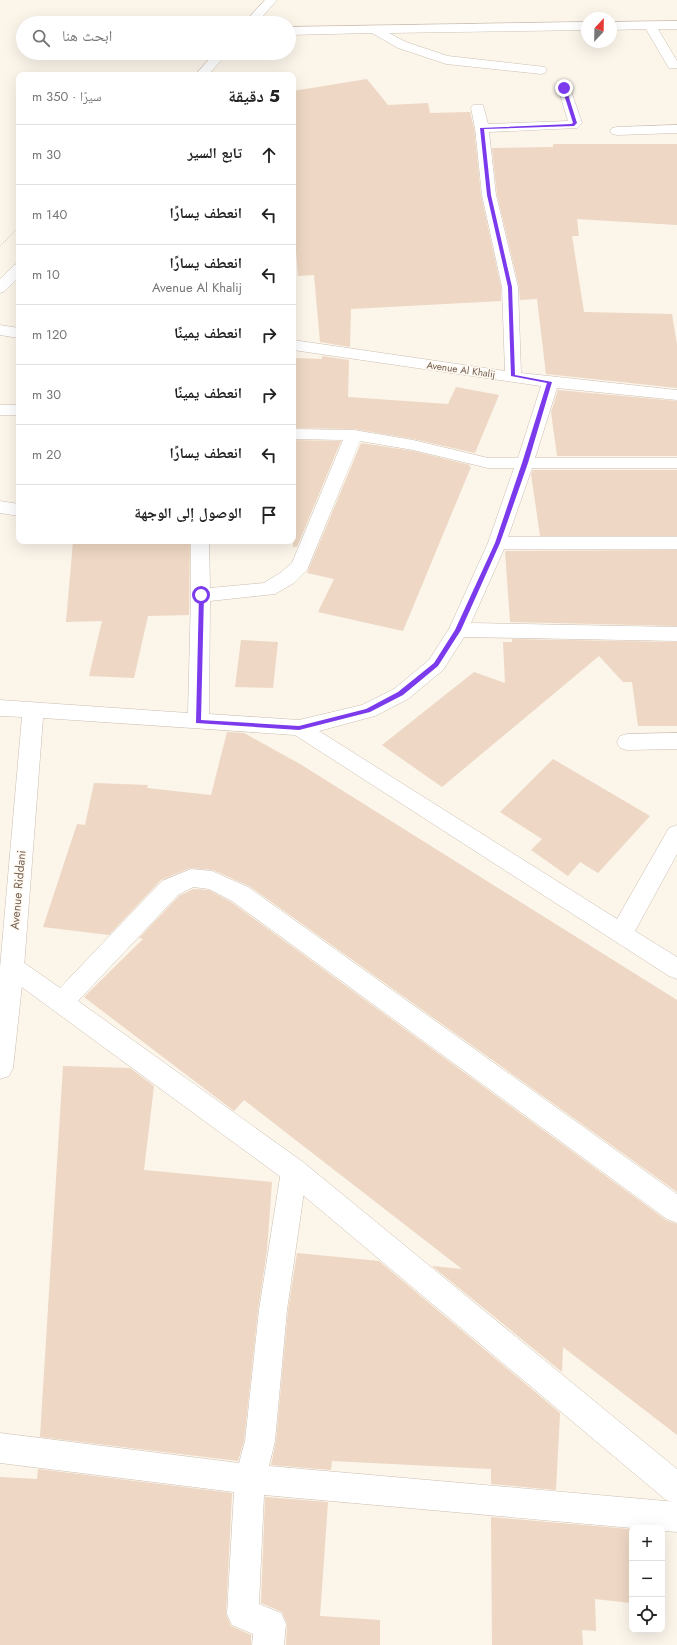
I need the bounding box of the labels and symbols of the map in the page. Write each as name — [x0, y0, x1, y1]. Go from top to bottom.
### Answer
north arrow — [581, 12, 617, 48]
route end — [555, 79, 573, 97]
street label: Avenue Al Khalij — [426, 357, 496, 382]
route start — [192, 586, 210, 604]
street label: Avenue Riddani — [6, 850, 30, 930]

